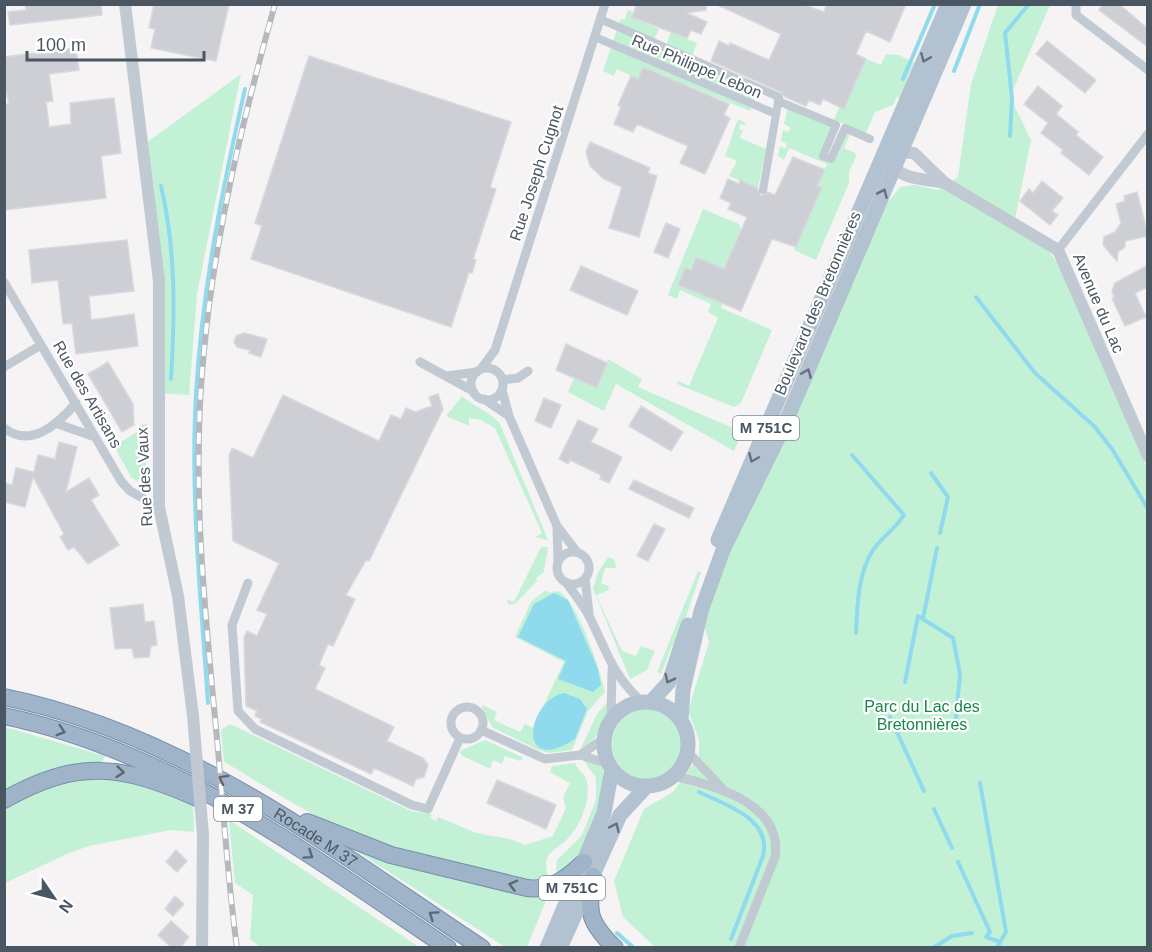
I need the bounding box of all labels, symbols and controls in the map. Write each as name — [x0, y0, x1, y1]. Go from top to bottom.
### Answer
scale bar — [27, 24, 204, 62]
street label: Rue Philippe Lebon — [629, 31, 764, 102]
text: 100 m — [36, 35, 86, 55]
one-way arrow — [920, 52, 932, 63]
street label: Rue Joseph Cugnot — [507, 103, 567, 243]
one-way arrow — [876, 189, 888, 200]
street label: Boulevard des Bretonnières — [771, 209, 864, 397]
street label: Avenue du Lac — [1070, 251, 1127, 356]
street label: Rue des Artisans — [50, 338, 125, 451]
one-way arrow — [800, 368, 812, 379]
road number: M 751C — [733, 416, 799, 440]
street label: Rue des Vaux — [133, 427, 156, 527]
one-way arrow — [748, 452, 760, 463]
one-way arrow — [664, 673, 676, 684]
park label: Parc du Lac des Bretonnières — [864, 698, 980, 733]
one-way arrow — [55, 724, 66, 736]
one-way arrow — [115, 765, 125, 778]
one-way arrow — [219, 775, 230, 786]
road number: M 37 — [214, 797, 262, 821]
street label: Rocade M 37 — [271, 805, 360, 870]
one-way arrow — [607, 823, 619, 834]
one-way arrow — [303, 848, 314, 859]
north arrow — [24, 868, 84, 928]
road number: M 751C — [539, 876, 605, 900]
one-way arrow — [509, 879, 519, 892]
text: N — [56, 897, 76, 916]
one-way arrow — [429, 911, 440, 922]

